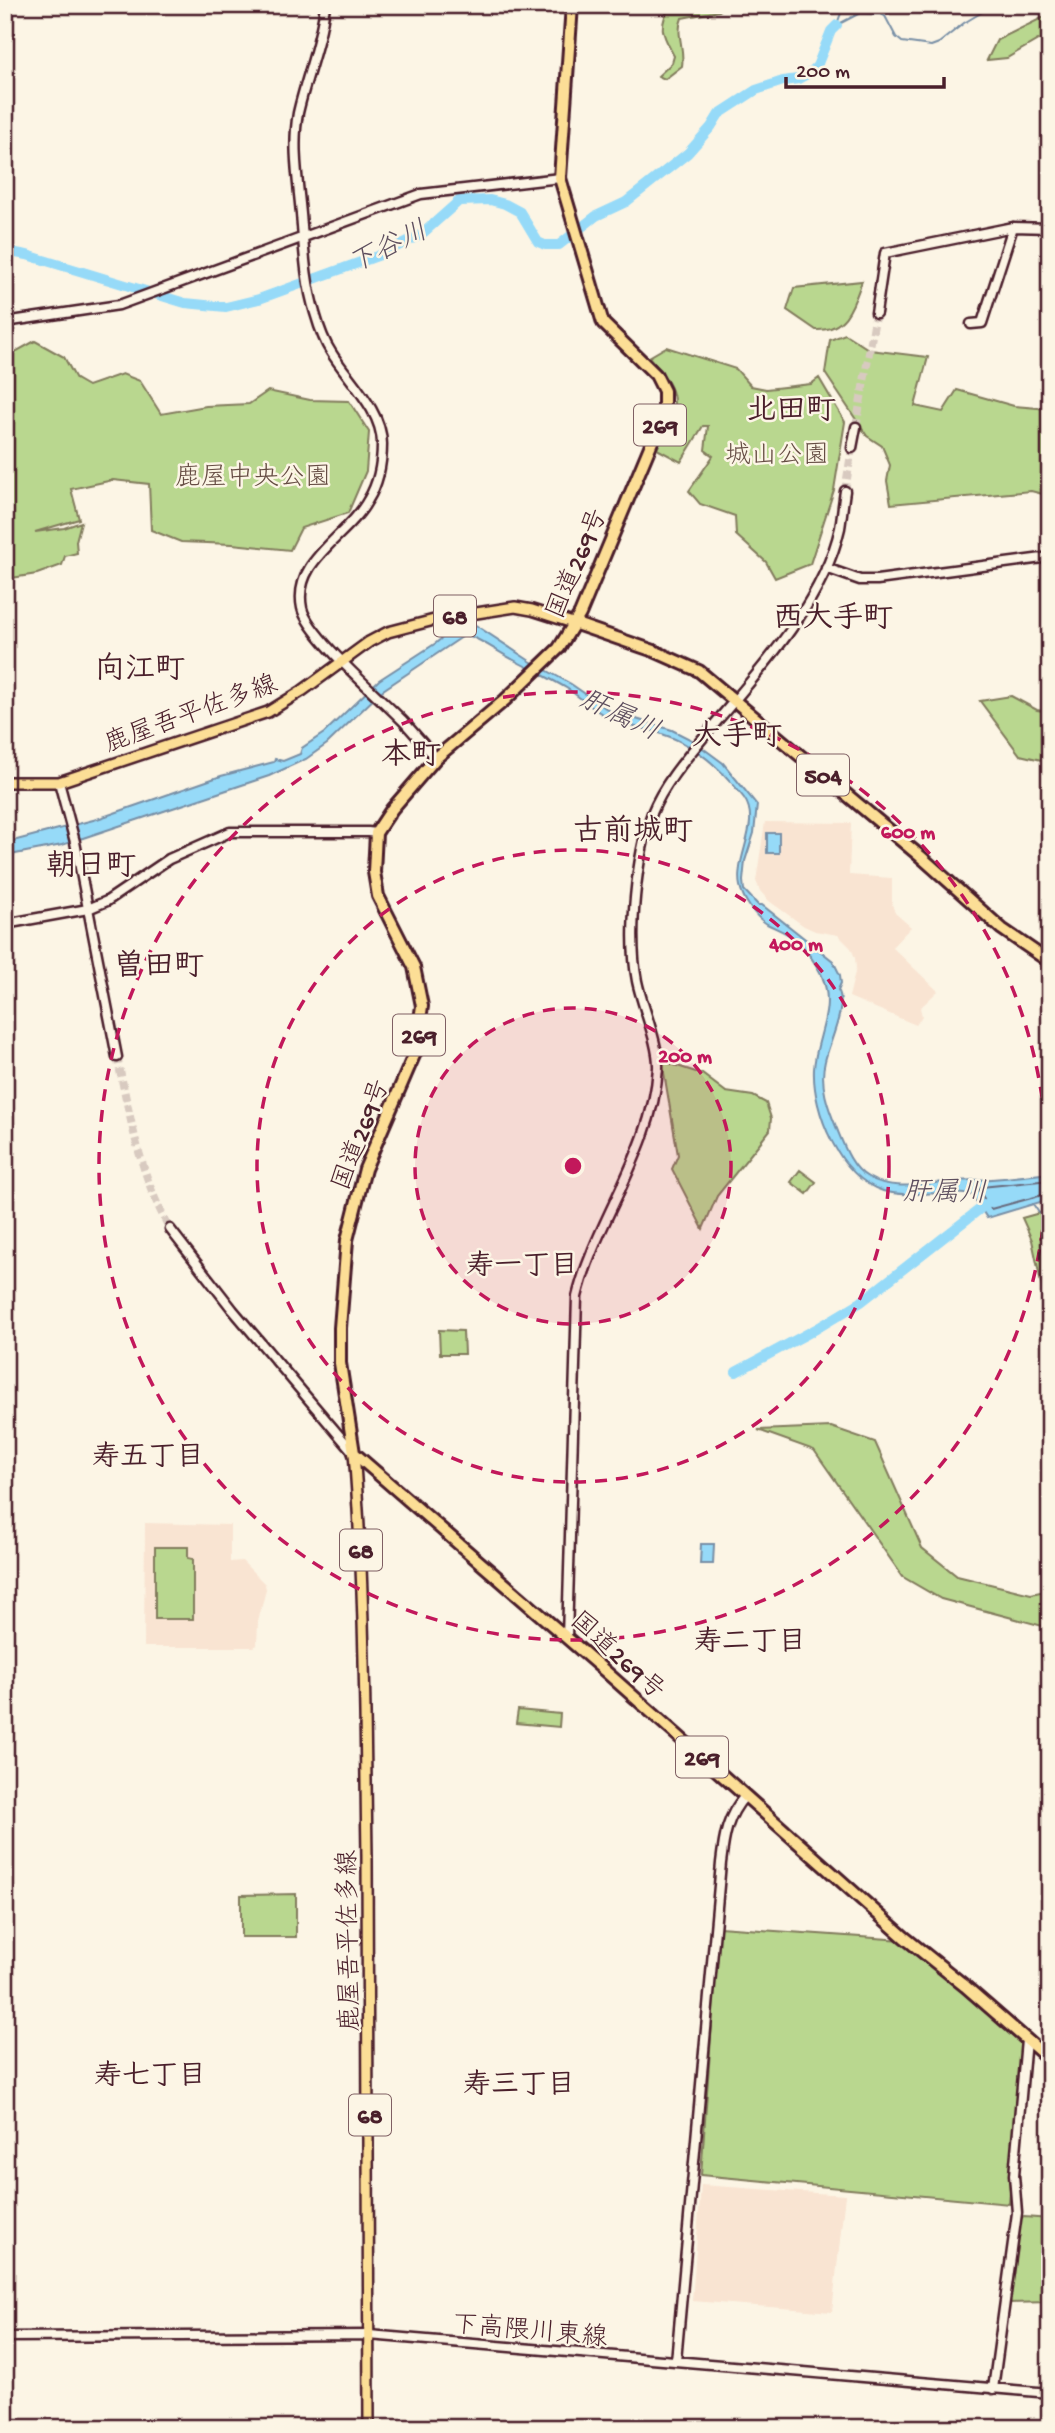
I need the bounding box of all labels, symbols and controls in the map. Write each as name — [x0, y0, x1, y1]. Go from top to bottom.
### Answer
scale bar — [786, 46, 943, 90]
text: 200 m — [796, 61, 850, 86]
water label: 下谷川 — [344, 216, 434, 282]
district label: 北田町 — [746, 394, 836, 430]
road number: 269 — [634, 404, 686, 446]
park label: 城山公園 — [725, 441, 829, 473]
park label: 鹿屋中央公園 — [175, 462, 331, 495]
street label: 国道269号 — [541, 504, 616, 625]
road number: 68 — [434, 596, 476, 636]
district label: 西大手町 — [773, 601, 893, 638]
district label: 向江町 — [95, 652, 185, 689]
street label: 鹿屋吾平佐多線 — [100, 669, 282, 762]
water label: 肝属川 — [574, 684, 664, 750]
district label: 大手町 — [692, 719, 782, 756]
district label: 本町 — [381, 738, 441, 775]
road number: 504 — [797, 754, 849, 796]
district label: 古前城町 — [573, 814, 693, 851]
text: 600 m — [881, 822, 935, 847]
district label: 朝日町 — [46, 849, 136, 886]
text: 400 m — [768, 934, 823, 959]
district label: 曽田町 — [114, 949, 204, 986]
road number: 269 — [393, 1015, 445, 1056]
text: 200 m — [658, 1046, 712, 1071]
street label: 国道269号 — [327, 1075, 399, 1196]
centre of rings — [561, 1154, 585, 1178]
water label: 肝属川 — [903, 1177, 987, 1212]
district label: 寿一丁目 — [466, 1250, 578, 1284]
district label: 寿五丁目 — [92, 1441, 204, 1475]
road number: 68 — [340, 1530, 382, 1570]
street label: 国道269号 — [562, 1606, 670, 1708]
district label: 寿二丁目 — [694, 1626, 806, 1660]
road number: 269 — [676, 1736, 728, 1778]
street label: 鹿屋吾平佐多線 — [332, 1850, 369, 2032]
district label: 寿七丁目 — [94, 2060, 206, 2094]
district label: 寿三丁目 — [463, 2069, 575, 2103]
road number: 68 — [349, 2094, 391, 2136]
street label: 下高隈川東線 — [451, 2309, 609, 2356]

